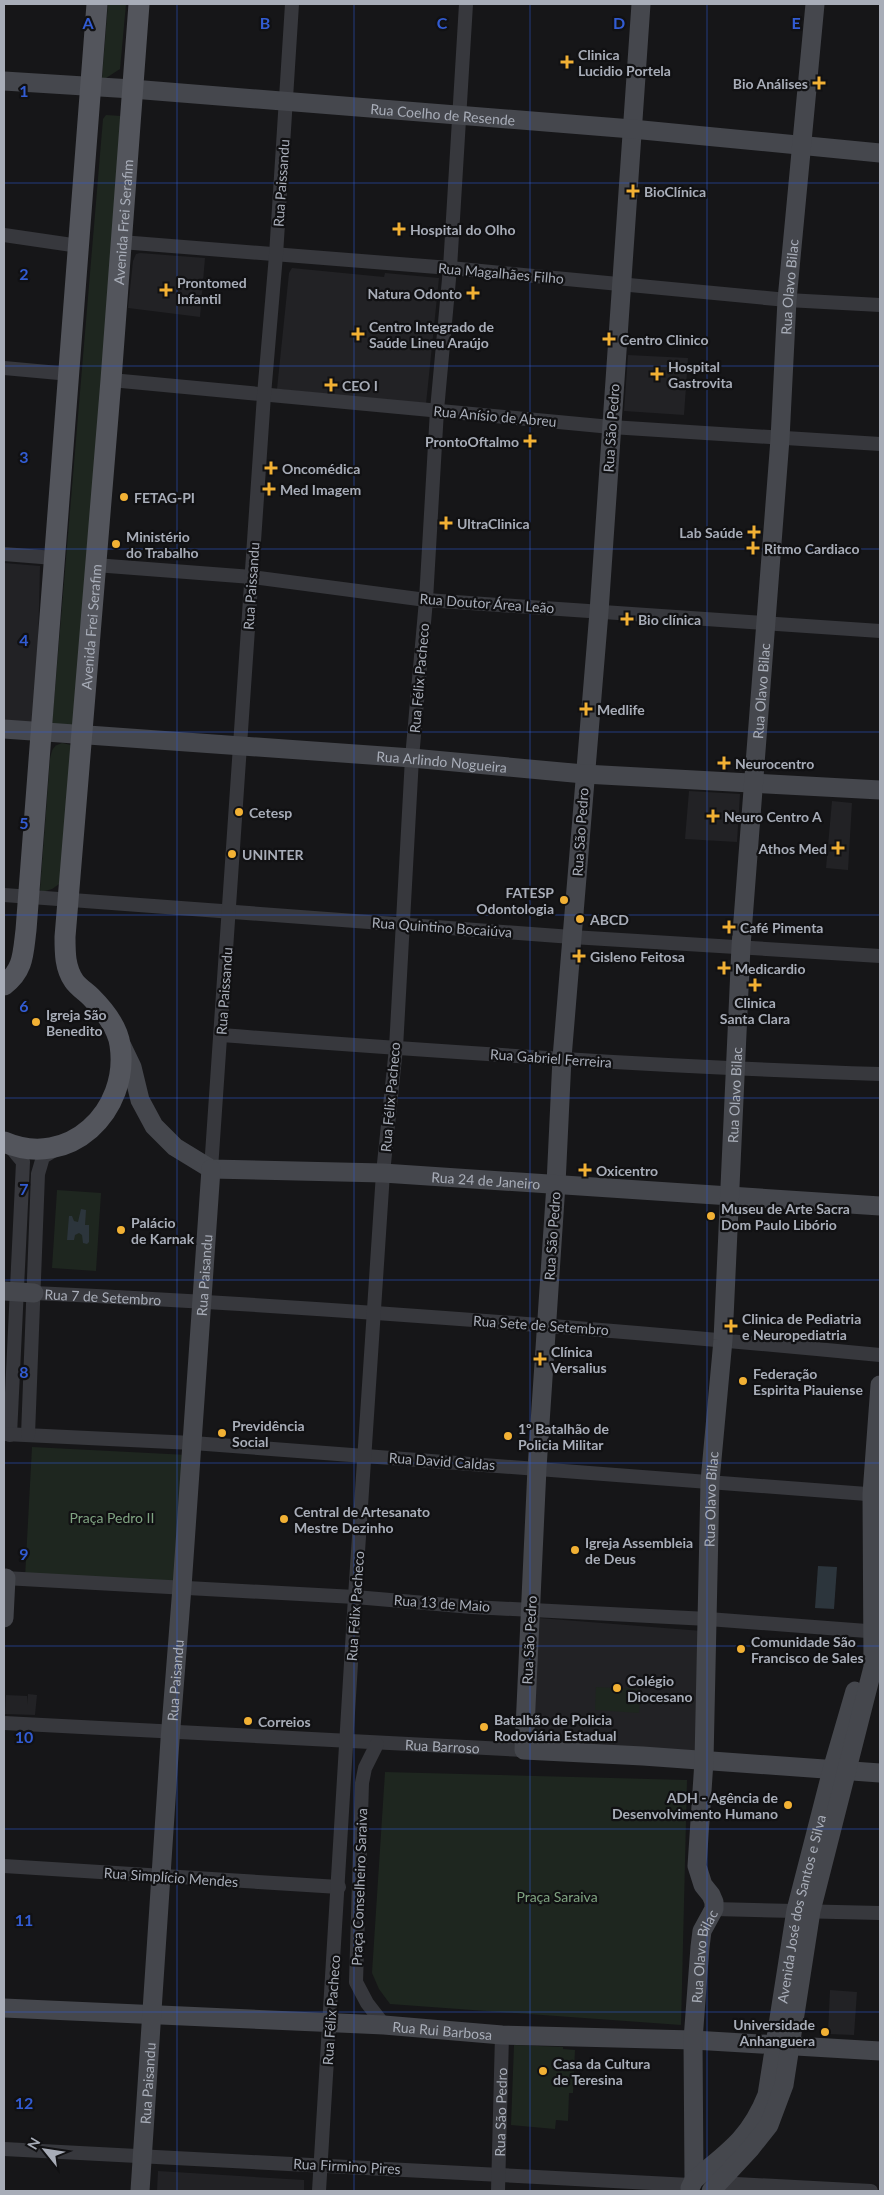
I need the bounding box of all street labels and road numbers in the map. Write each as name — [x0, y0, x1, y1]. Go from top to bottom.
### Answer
street label: Rua Coelho de Resende — [370, 100, 516, 128]
street label: Rua Paissandu — [269, 139, 293, 227]
street label: Avenida Frei Serafim — [110, 159, 136, 285]
street label: Rua Olavo Bilac — [777, 238, 801, 335]
street label: Rua Magalhães Filho — [437, 259, 565, 287]
street label: Rua São Pedro — [599, 383, 623, 473]
street label: Rua Anísio de Abreu — [433, 402, 557, 430]
street label: Rua Paissandu — [239, 542, 263, 630]
street label: Avenida Frei Serafim — [77, 563, 104, 690]
street label: Rua Doutor Área Leão — [419, 590, 555, 616]
street label: Rua Félix Pacheco — [406, 622, 432, 734]
street label: Rua Olavo Bilac — [748, 642, 773, 739]
street label: Rua Arlindo Nogueira — [376, 747, 508, 775]
street label: Rua São Pedro — [568, 787, 592, 877]
street label: Rua Quintino Bocaiúva — [371, 914, 513, 940]
street label: Rua Paissandu — [212, 947, 236, 1035]
street label: Rua Félix Pacheco — [377, 1041, 403, 1153]
street label: Rua Gabriel Ferreira — [490, 1045, 612, 1071]
street label: Rua Olavo Bilac — [724, 1046, 745, 1143]
street label: Rua 24 de Janeiro — [431, 1168, 541, 1192]
street label: Rua São Pedro — [540, 1191, 564, 1281]
street label: Rua Paisandu — [192, 1234, 215, 1317]
street label: Rua 7 de Setembro — [44, 1285, 162, 1308]
street label: Rua Sete de Setembro — [473, 1312, 609, 1338]
street label: Rua David Caldas — [388, 1449, 496, 1473]
street label: Rua Olavo Bilac — [700, 1450, 721, 1547]
street label: Rua Félix Pacheco — [343, 1550, 367, 1662]
street label: Rua 13 de Maio — [393, 1591, 491, 1615]
street label: Rua São Pedro — [518, 1595, 540, 1685]
street label: Rua Paisandu — [163, 1639, 186, 1722]
street label: Rua Barroso — [405, 1735, 480, 1756]
street label: Praça Conselheiro Saraiva — [348, 1808, 370, 1966]
street label: Avenida José dos Santos e Silva — [773, 1813, 829, 2004]
street label: Rua Simplício Mendes — [103, 1864, 239, 1890]
street label: Rua Olavo Bilac — [687, 1906, 721, 2004]
street label: Rua Félix Pacheco — [319, 1954, 343, 2066]
street label: Rua Rui Barbosa — [392, 2017, 493, 2043]
street label: Rua Paisandu — [136, 2042, 158, 2125]
street label: Rua São Pedro — [490, 2067, 510, 2157]
street label: Rua Firmino Pires — [293, 2155, 401, 2177]

